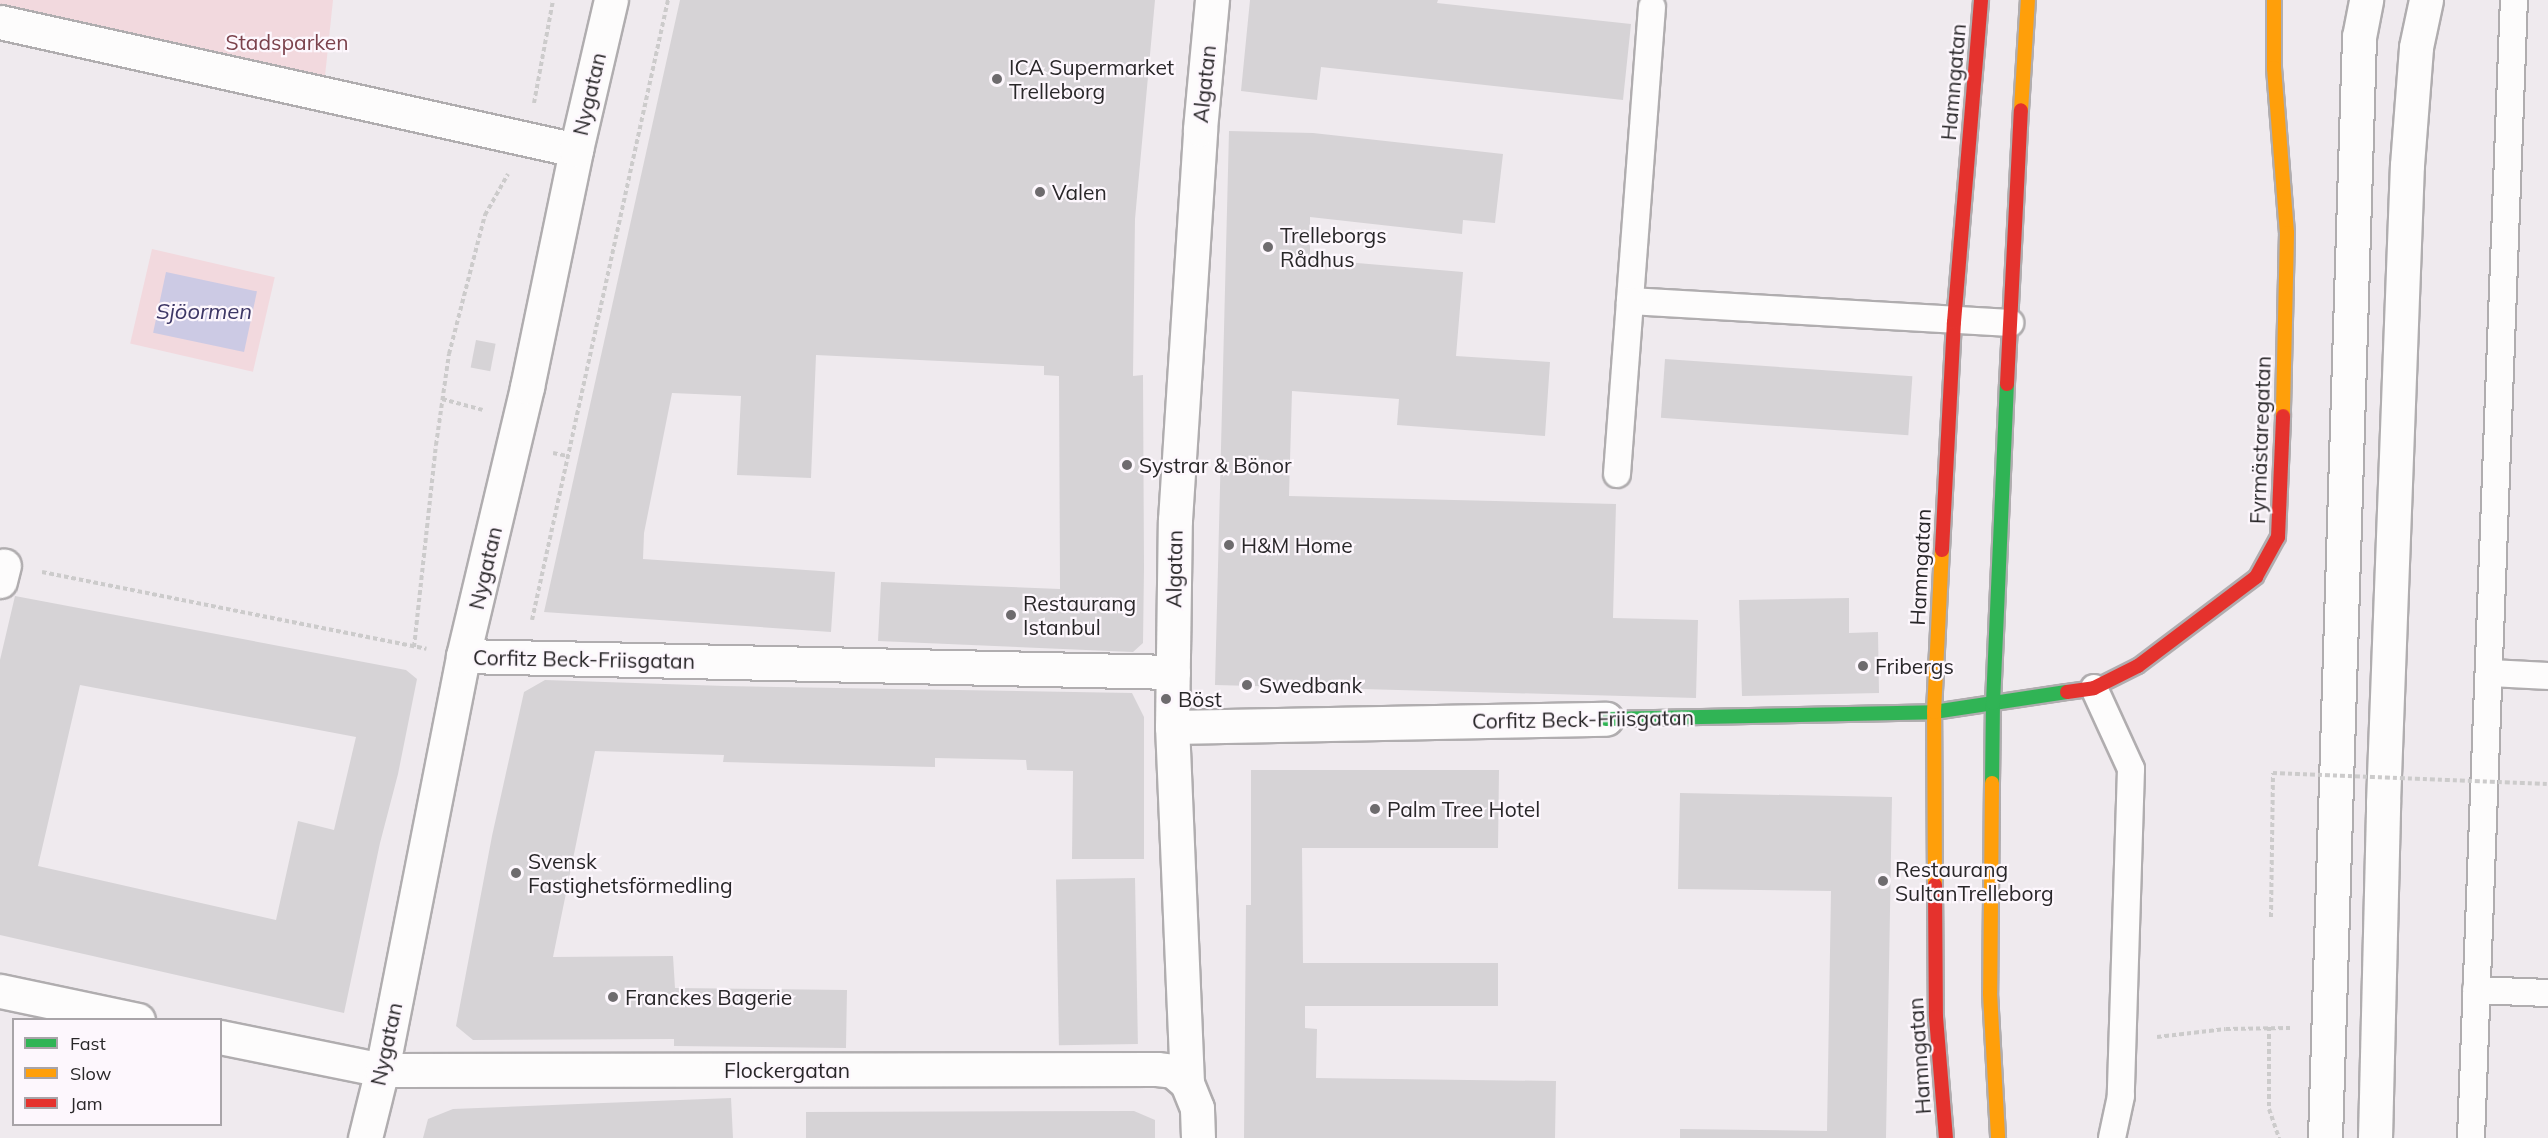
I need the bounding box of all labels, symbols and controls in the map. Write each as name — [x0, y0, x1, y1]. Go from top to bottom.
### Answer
street label: Hamngatan — [1935, 23, 1971, 141]
park label: Stadsparken — [225, 29, 349, 55]
street label: Algatan — [1187, 44, 1221, 124]
street label: Nygatan — [567, 50, 611, 138]
place label: ICA Supermarket Trelleborg — [1009, 54, 1174, 104]
marker: ICA Supermarket Trelleborg — [990, 72, 1004, 86]
place label: Valen — [1052, 179, 1107, 205]
marker: Valen — [1033, 185, 1047, 199]
place label: Trelleborgs Rådhus — [1280, 222, 1387, 272]
marker: Trelleborgs Rådhus — [1261, 240, 1275, 254]
water label: Sjöormen — [156, 299, 252, 325]
street label: Fyrmästaregatan — [2244, 356, 2276, 524]
place label: Systrar & Bönor — [1139, 452, 1292, 478]
marker: Systrar & Bönor — [1120, 458, 1134, 472]
street label: Hamngatan — [1904, 508, 1936, 626]
street label: Nygatan — [463, 524, 507, 612]
street label: Algatan — [1161, 530, 1187, 608]
place label: H&M Home — [1241, 532, 1353, 558]
marker: H&M Home — [1222, 538, 1236, 552]
place label: Restaurang Istanbul — [1023, 590, 1136, 640]
marker: Restaurang Istanbul — [1004, 608, 1018, 622]
street label: Corfitz Beck-Friisgatan — [473, 644, 695, 674]
place label: Fribergs — [1875, 653, 1954, 679]
marker: Fribergs — [1856, 659, 1870, 673]
place label: Swedbank — [1259, 672, 1362, 698]
marker: Swedbank — [1240, 678, 1254, 692]
place label: Böst — [1178, 686, 1222, 712]
marker: Böst — [1159, 692, 1173, 706]
street label: Corfitz Beck-Friisgatan — [1472, 704, 1694, 734]
place label: Palm Tree Hotel — [1387, 796, 1540, 822]
marker: Palm Tree Hotel — [1368, 802, 1382, 816]
place label: Svensk Fastighetsförmedling — [528, 848, 733, 898]
place label: Restaurang SultanTrelleborg — [1895, 856, 2054, 906]
marker: Svensk Fastighetsförmedling — [509, 866, 523, 880]
marker: Restaurang SultanTrelleborg — [1876, 874, 1890, 888]
place label: Franckes Bagerie — [625, 984, 792, 1010]
marker: Franckes Bagerie — [606, 990, 620, 1004]
street label: Hamngatan — [1902, 997, 1936, 1115]
street label: Nygatan — [365, 1000, 407, 1088]
legend — [12, 1018, 222, 1126]
text: Fast — [70, 1032, 106, 1055]
street label: Flockergatan — [724, 1057, 850, 1083]
text: Slow — [70, 1062, 111, 1085]
text: Jam — [70, 1092, 103, 1115]

